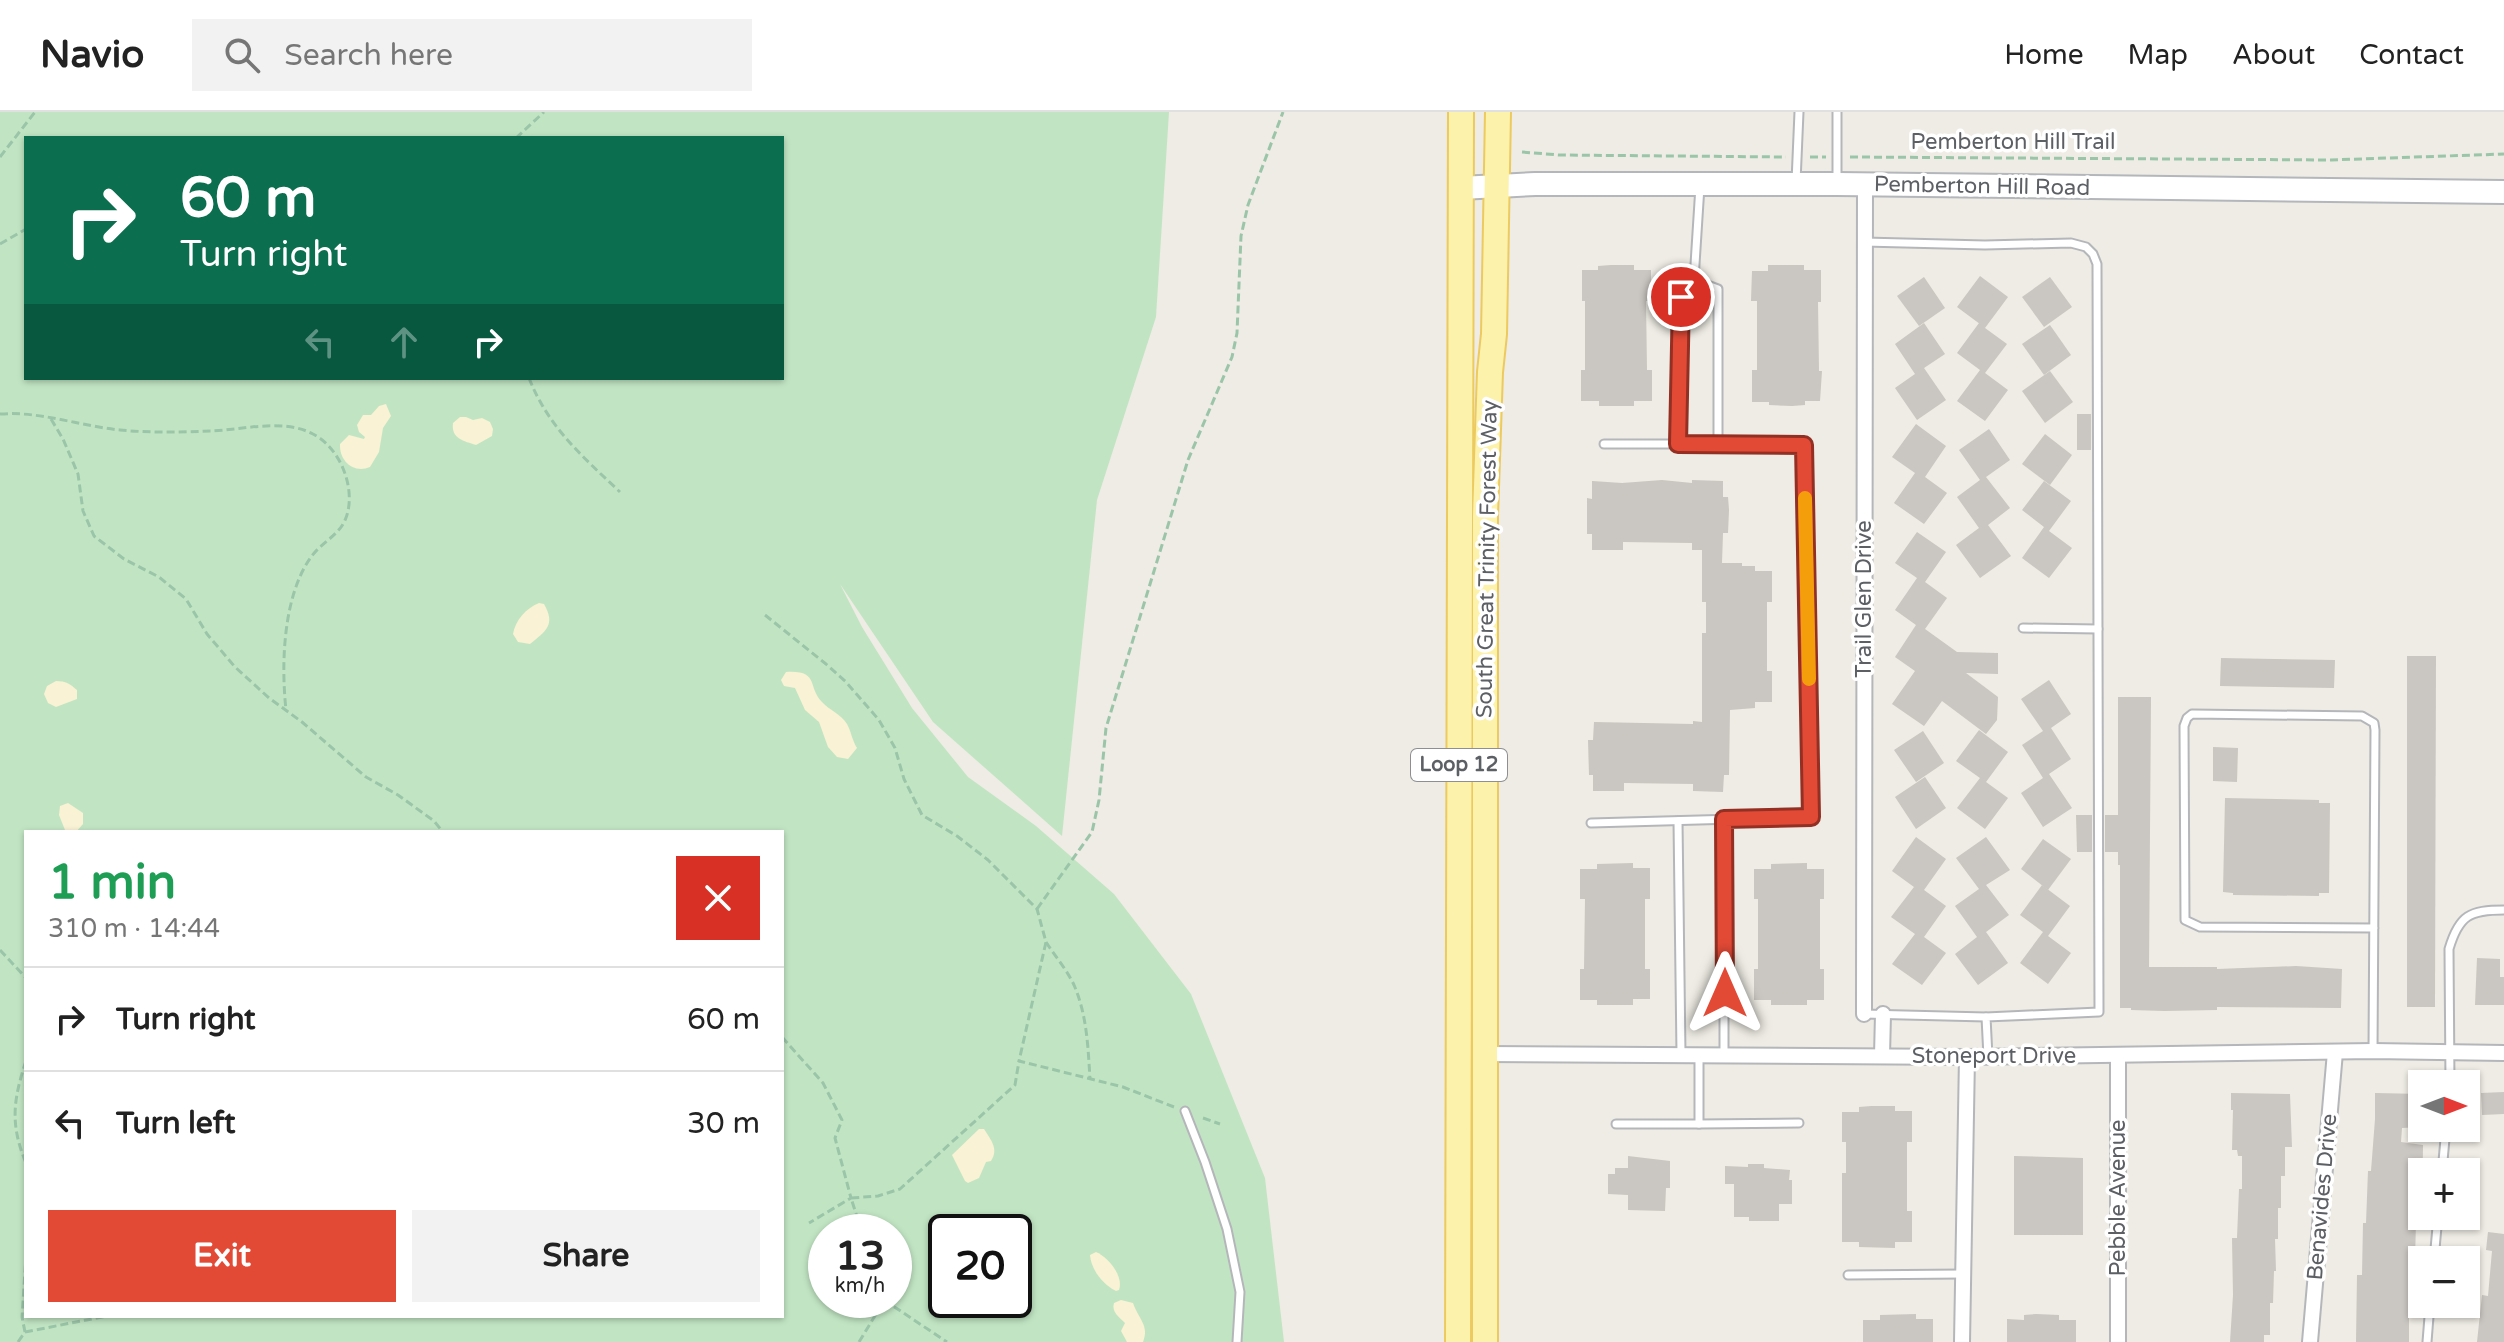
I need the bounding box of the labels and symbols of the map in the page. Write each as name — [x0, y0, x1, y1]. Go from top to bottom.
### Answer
street label: Pemberton Hill Trail — [1911, 129, 2116, 155]
street label: Pemberton Hill Road — [1874, 171, 2090, 201]
pin — [1647, 263, 1715, 331]
street label: South Great Trinity Forest Way — [1471, 399, 1503, 718]
street label: Trail Glen Drive — [1851, 520, 1877, 678]
road number: Loop 12 — [1411, 749, 1507, 781]
position arrow — [1683, 951, 1767, 1035]
street label: Stoneport Drive — [1912, 1043, 2076, 1069]
north arrow — [2408, 1070, 2480, 1142]
street label: Benavides Drive — [2302, 1113, 2342, 1281]
street label: Pebble Avenue — [2105, 1119, 2131, 1277]
speed limit sign: 20 — [928, 1214, 1032, 1318]

